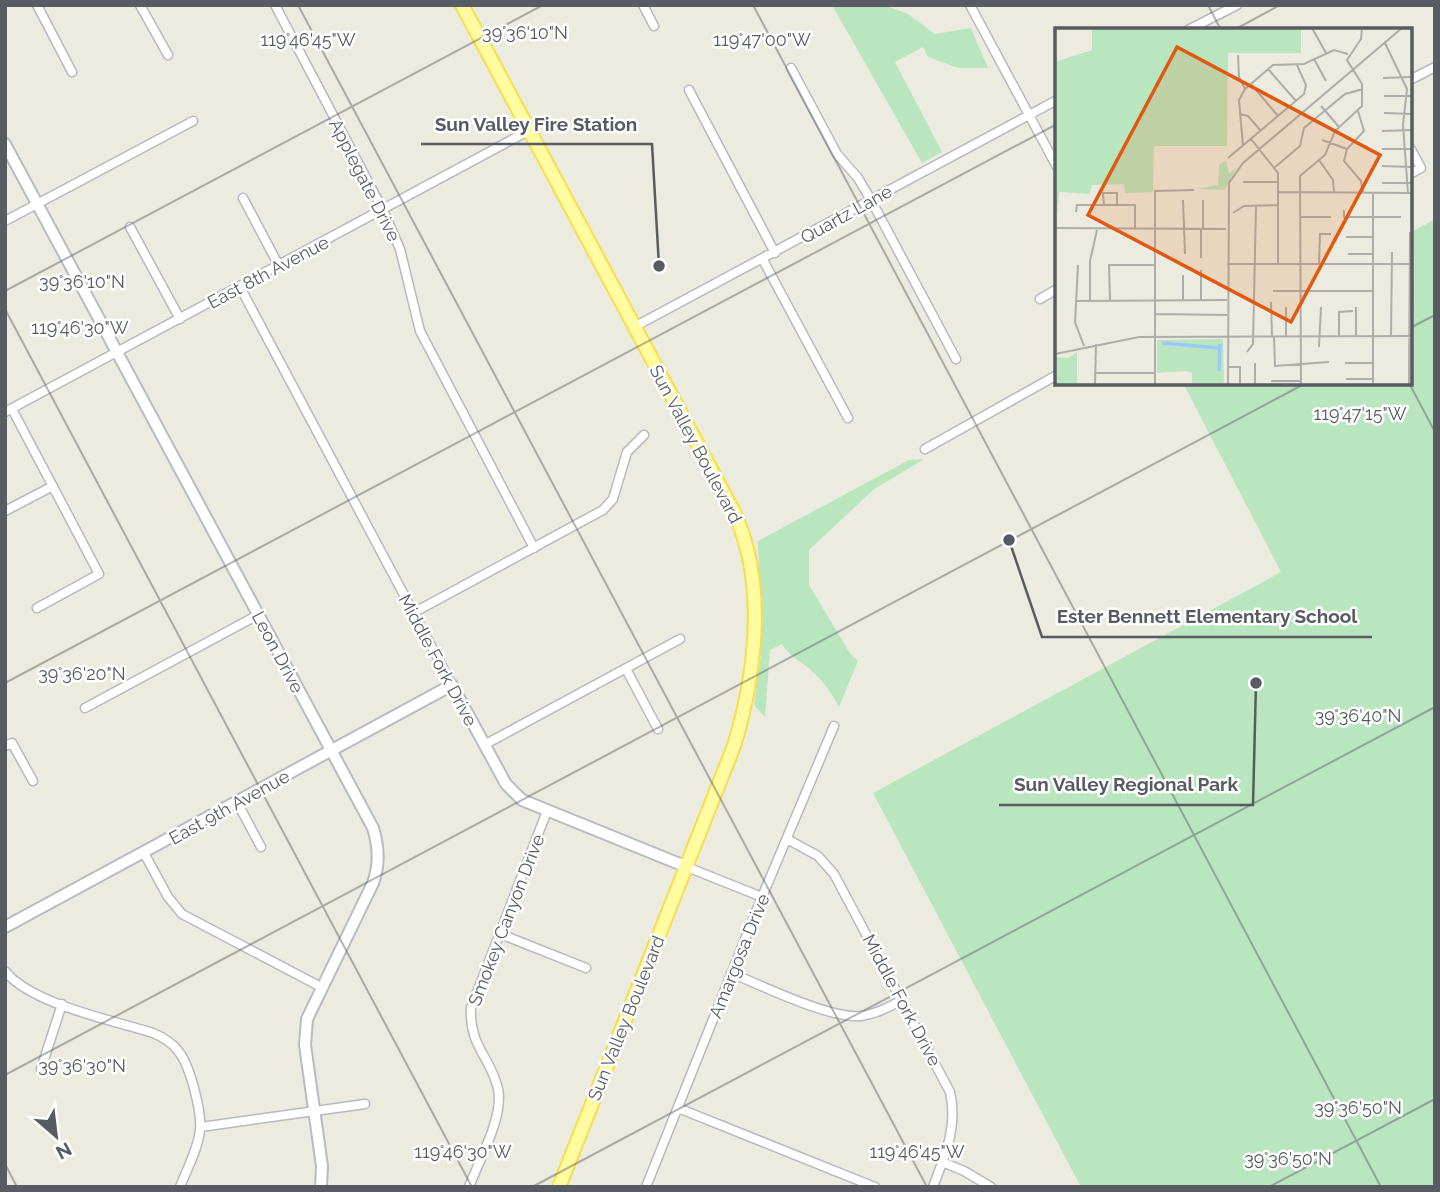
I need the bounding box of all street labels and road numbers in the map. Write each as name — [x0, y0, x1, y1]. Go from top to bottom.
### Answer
street label: Applegate Drive — [325, 115, 405, 245]
street label: Quartz Lane — [797, 180, 896, 248]
street label: East 8th Avenue — [204, 231, 333, 313]
street label: Sun Valley Boulevard — [645, 361, 747, 527]
street label: Middle Fork Drive — [394, 590, 482, 730]
street label: Leon Drive — [248, 608, 309, 697]
street label: East 9th Avenue — [165, 765, 293, 849]
street label: Smokey Canyon Drive — [464, 831, 549, 1009]
street label: Amargosa Drive — [704, 890, 774, 1021]
street label: Middle Fork Drive — [858, 930, 946, 1070]
street label: Sun Valley Boulevard — [583, 932, 669, 1104]

